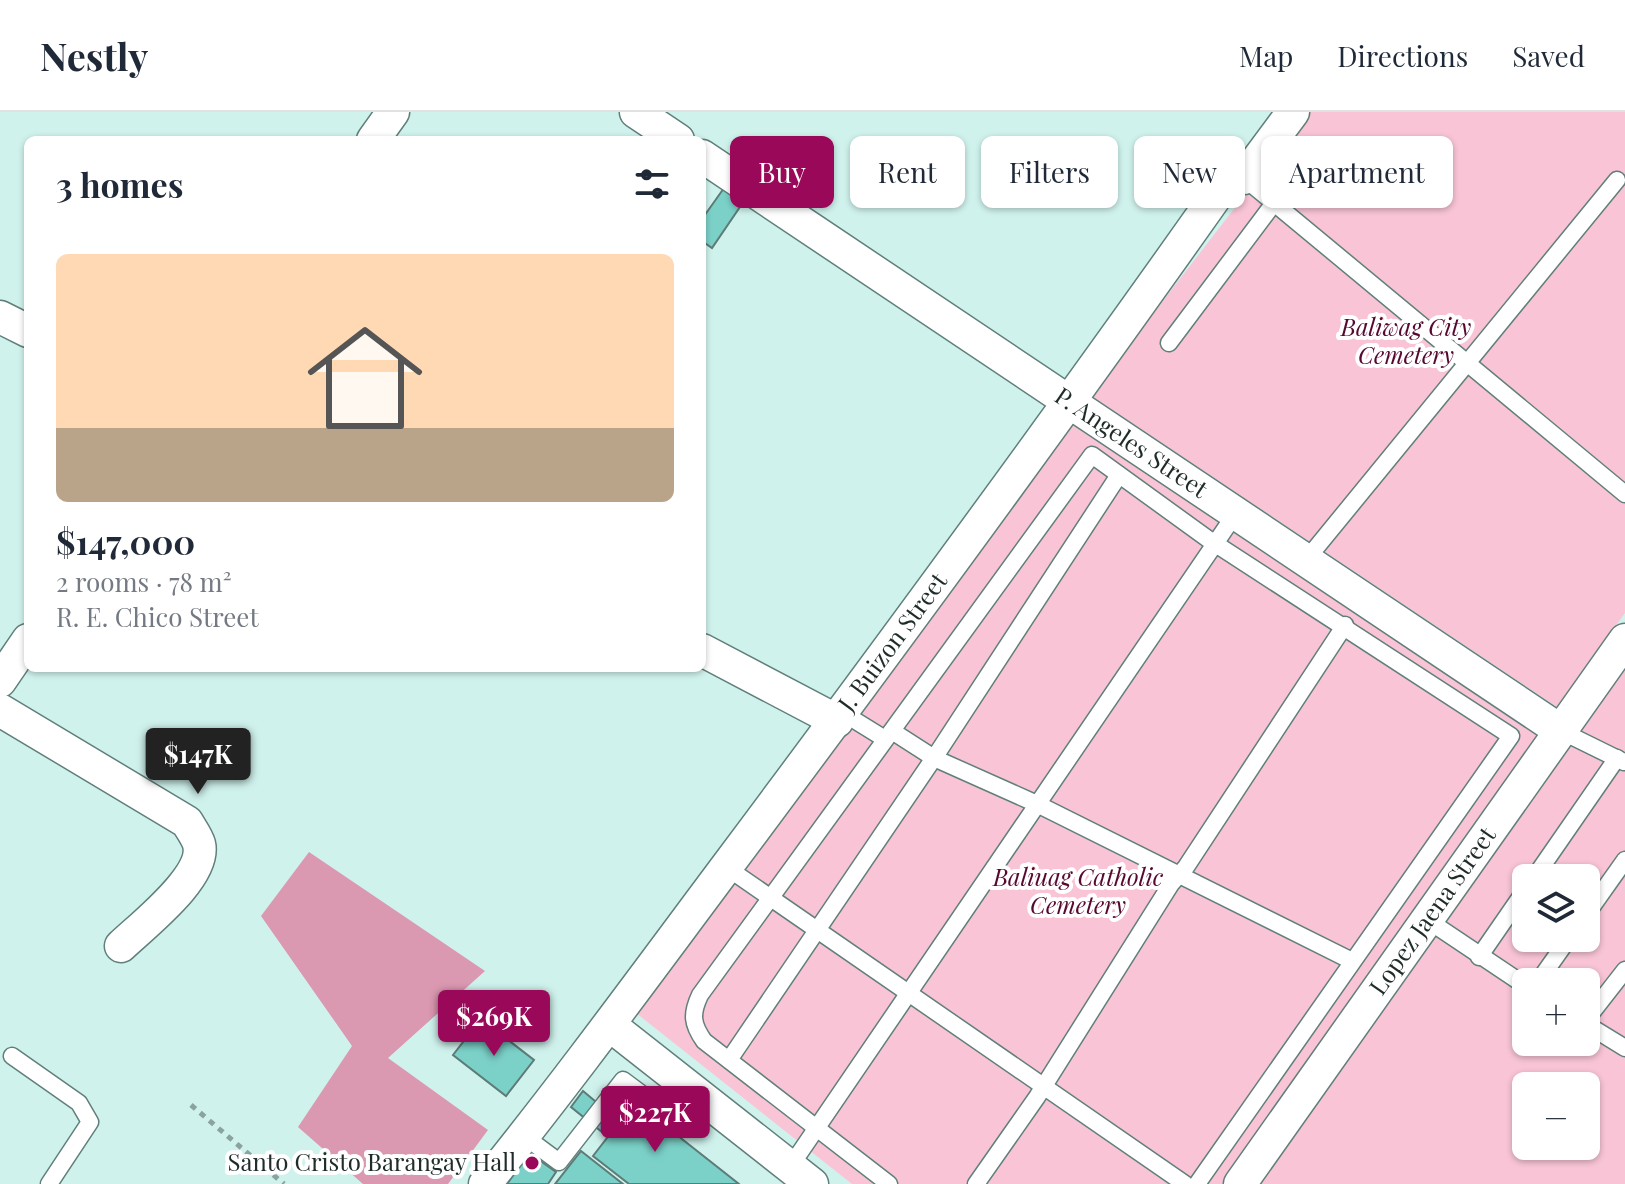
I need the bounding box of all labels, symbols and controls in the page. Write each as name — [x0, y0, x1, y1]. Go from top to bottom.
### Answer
text: Nestly — [40, 30, 148, 81]
text: Map — [1239, 37, 1293, 74]
text: Directions — [1337, 37, 1468, 74]
text: Saved — [1512, 37, 1585, 74]
chip: Buy — [730, 136, 834, 208]
chip: Rent — [850, 136, 965, 208]
chip: Filters — [981, 136, 1118, 208]
chip: New — [1134, 136, 1245, 208]
chip: Apartment — [1261, 136, 1453, 208]
text: 3 homes — [56, 161, 183, 207]
icon: filters — [630, 162, 674, 206]
icon: home — [293, 306, 437, 450]
park label: Baliwag City Cemetery — [1340, 310, 1471, 370]
street label: P. Angeles Street — [1049, 379, 1215, 504]
text: $147,000 — [56, 518, 195, 564]
text: 2 rooms · 78 m² — [56, 564, 231, 599]
street label: J. Buizon Street — [829, 565, 953, 718]
text: R. E. Chico Street — [56, 599, 259, 634]
pin: $147K — [142, 728, 254, 796]
text: $147K — [164, 736, 232, 771]
street label: Lopez Jaena Street — [1361, 819, 1502, 1001]
park label: Baliuag Catholic Cemetery — [992, 860, 1164, 920]
map controls — [1512, 864, 1600, 1160]
button: layers — [1512, 864, 1600, 952]
button: + — [1512, 968, 1600, 1056]
pin: $269K — [438, 990, 550, 1058]
text: $269K — [456, 998, 532, 1033]
button: − — [1512, 1072, 1600, 1160]
pin: $227K — [599, 1086, 711, 1154]
text: $227K — [619, 1094, 691, 1129]
place label: Santo Cristo Barangay Hall — [228, 1145, 516, 1177]
marker: Santo Cristo Barangay Hall — [523, 1154, 541, 1172]

